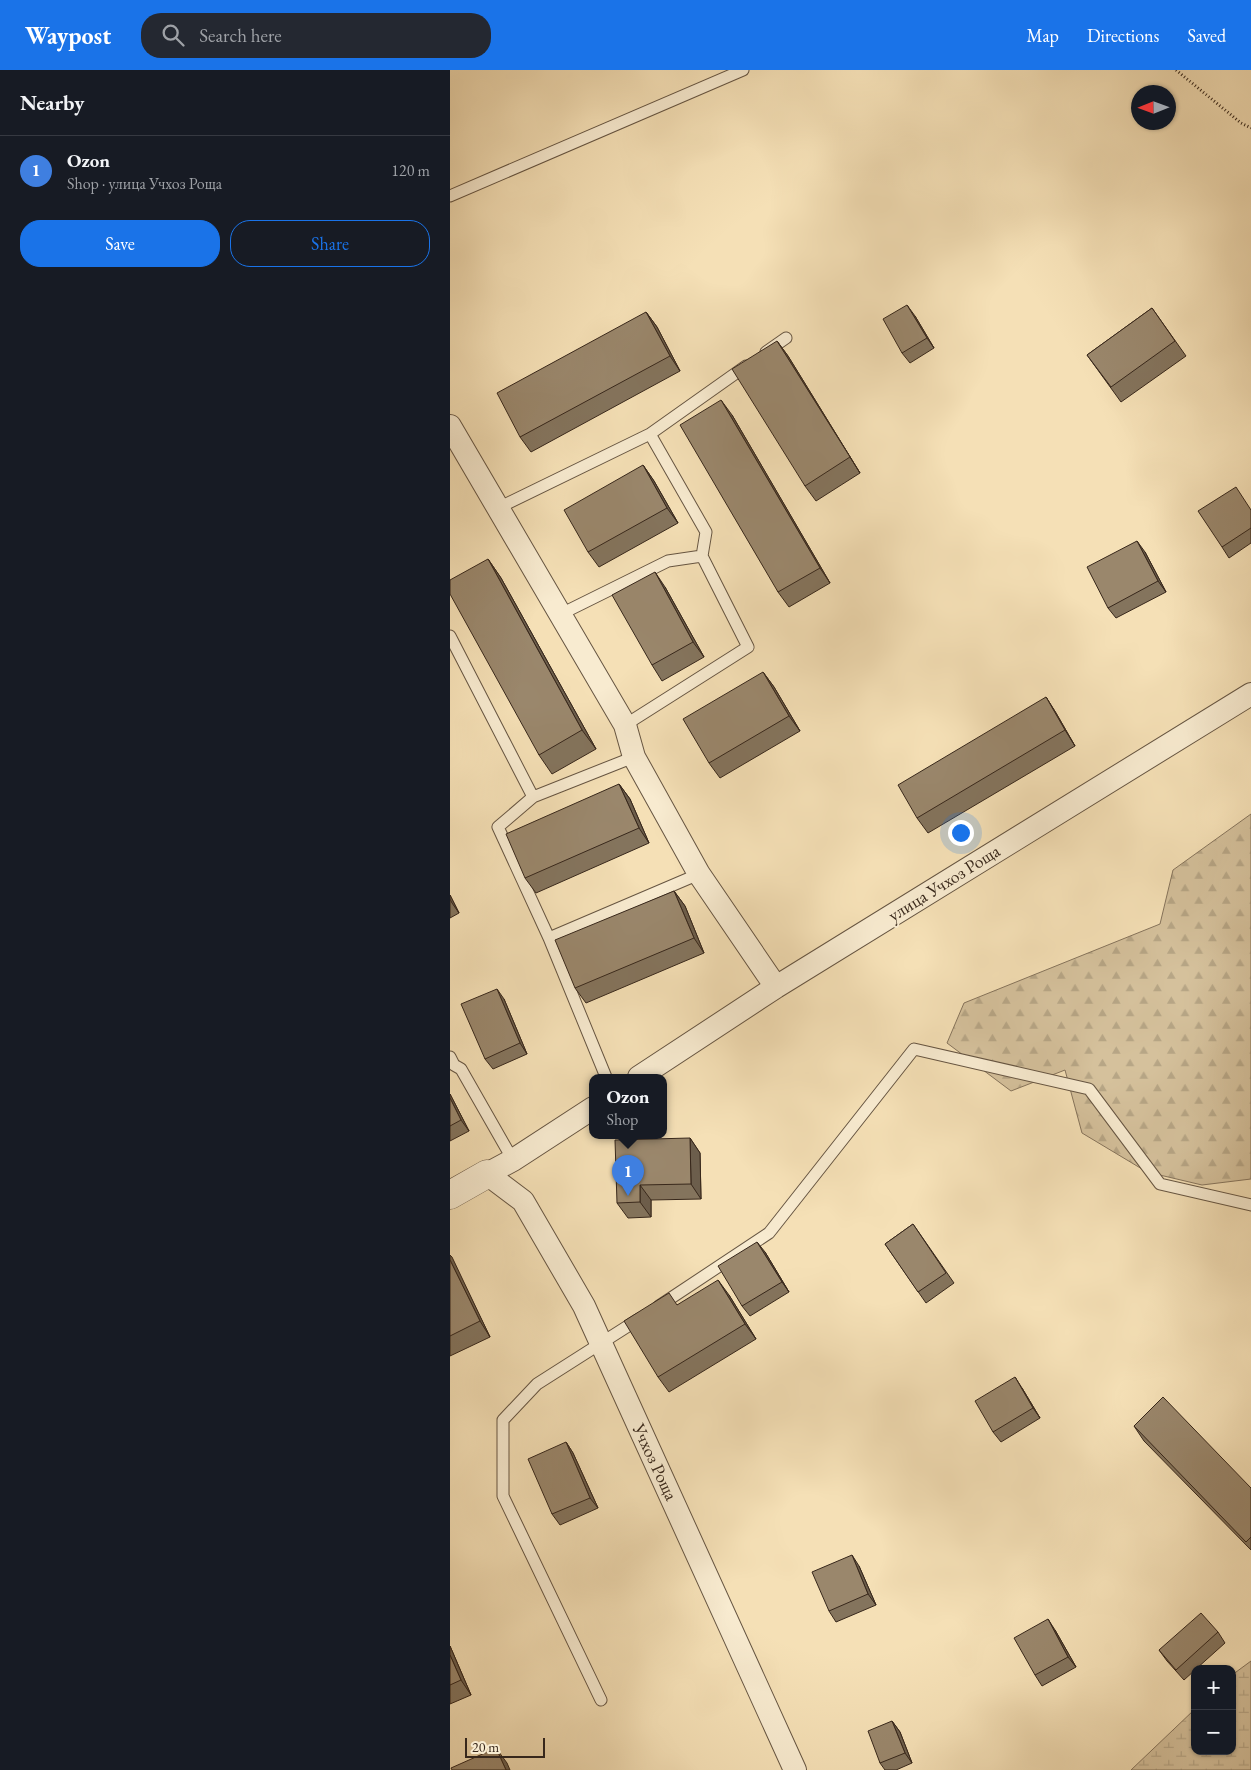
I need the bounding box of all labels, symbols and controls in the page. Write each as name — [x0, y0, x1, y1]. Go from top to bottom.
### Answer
search box — [141, 13, 491, 58]
text: Waypost — [25, 20, 111, 51]
icon: search — [159, 21, 187, 49]
text: Search here — [199, 23, 282, 48]
text: Map — [1027, 24, 1059, 47]
text: Directions — [1087, 24, 1159, 47]
text: Saved — [1187, 24, 1226, 47]
north arrow — [1131, 85, 1176, 130]
text: Nearby — [20, 89, 84, 116]
text: Ozon — [67, 148, 110, 173]
text: 1 — [32, 160, 40, 181]
text: 120 m — [391, 160, 430, 181]
text: Shop · улица Учхоз Роща — [67, 173, 222, 194]
button: Save — [20, 220, 220, 267]
button: Share — [230, 220, 430, 267]
your location — [948, 820, 974, 846]
street label: улица Учхоз Роща — [883, 839, 1005, 926]
popup — [589, 1074, 667, 1139]
text: Ozon — [606, 1084, 650, 1109]
text: Shop — [606, 1109, 638, 1130]
pin: 1 — [612, 1155, 644, 1196]
street label: Учхоз Роща — [627, 1419, 684, 1505]
map controls — [1191, 1665, 1236, 1755]
button: + — [1191, 1665, 1236, 1710]
button: − — [1191, 1710, 1236, 1755]
scale bar — [465, 1735, 545, 1758]
text: 20 m — [472, 1738, 499, 1756]

